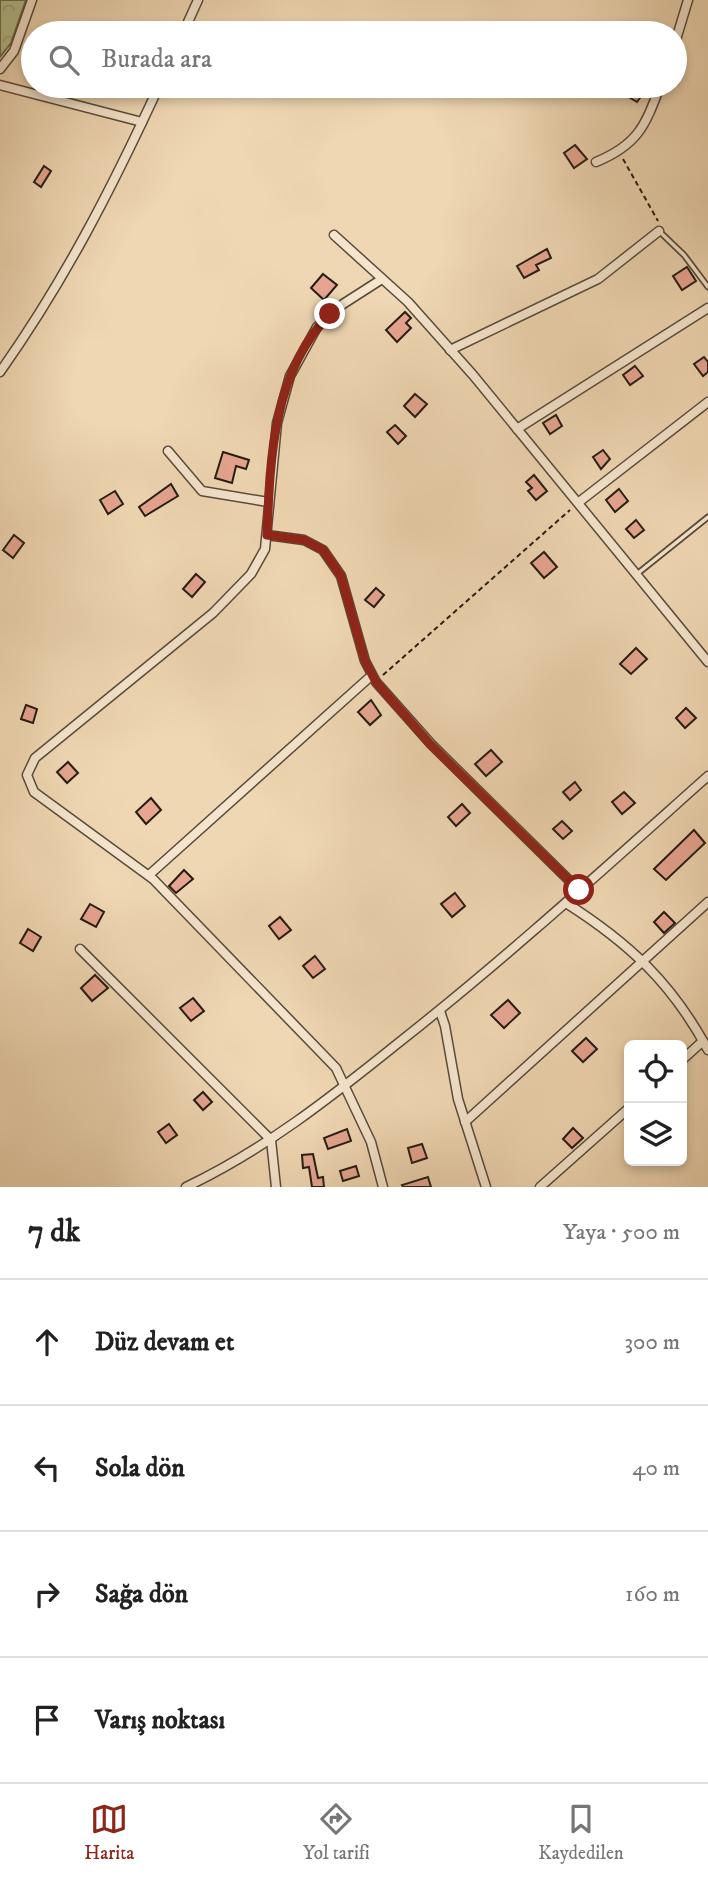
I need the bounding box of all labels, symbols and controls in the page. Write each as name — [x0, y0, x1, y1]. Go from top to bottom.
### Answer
search box — [21, 21, 687, 98]
icon: search — [45, 41, 83, 79]
text: Burada ara — [101, 43, 212, 76]
route end — [314, 298, 345, 329]
route start — [563, 874, 594, 905]
map controls — [624, 1040, 687, 1166]
button: locate — [624, 1040, 687, 1103]
button: layers — [624, 1103, 687, 1166]
text: 7 dk — [28, 1214, 80, 1251]
text: Yaya · 500 m — [563, 1218, 680, 1247]
icon: ahead — [28, 1323, 66, 1361]
text: Düz devam et — [95, 1326, 234, 1359]
text: 300 m — [624, 1328, 680, 1357]
icon: left — [28, 1449, 66, 1487]
text: Sola dön — [95, 1452, 185, 1485]
text: 40 m — [632, 1454, 680, 1483]
icon: right — [28, 1575, 66, 1613]
text: Sağa dön — [95, 1578, 188, 1611]
text: 160 m — [625, 1580, 680, 1609]
icon: arrive — [28, 1701, 66, 1739]
text: Varış noktası — [95, 1704, 225, 1737]
tab: Harita — [84, 1800, 134, 1865]
tab: Yol tarifi — [303, 1800, 370, 1865]
tab: Kaydedilen — [538, 1800, 624, 1865]

